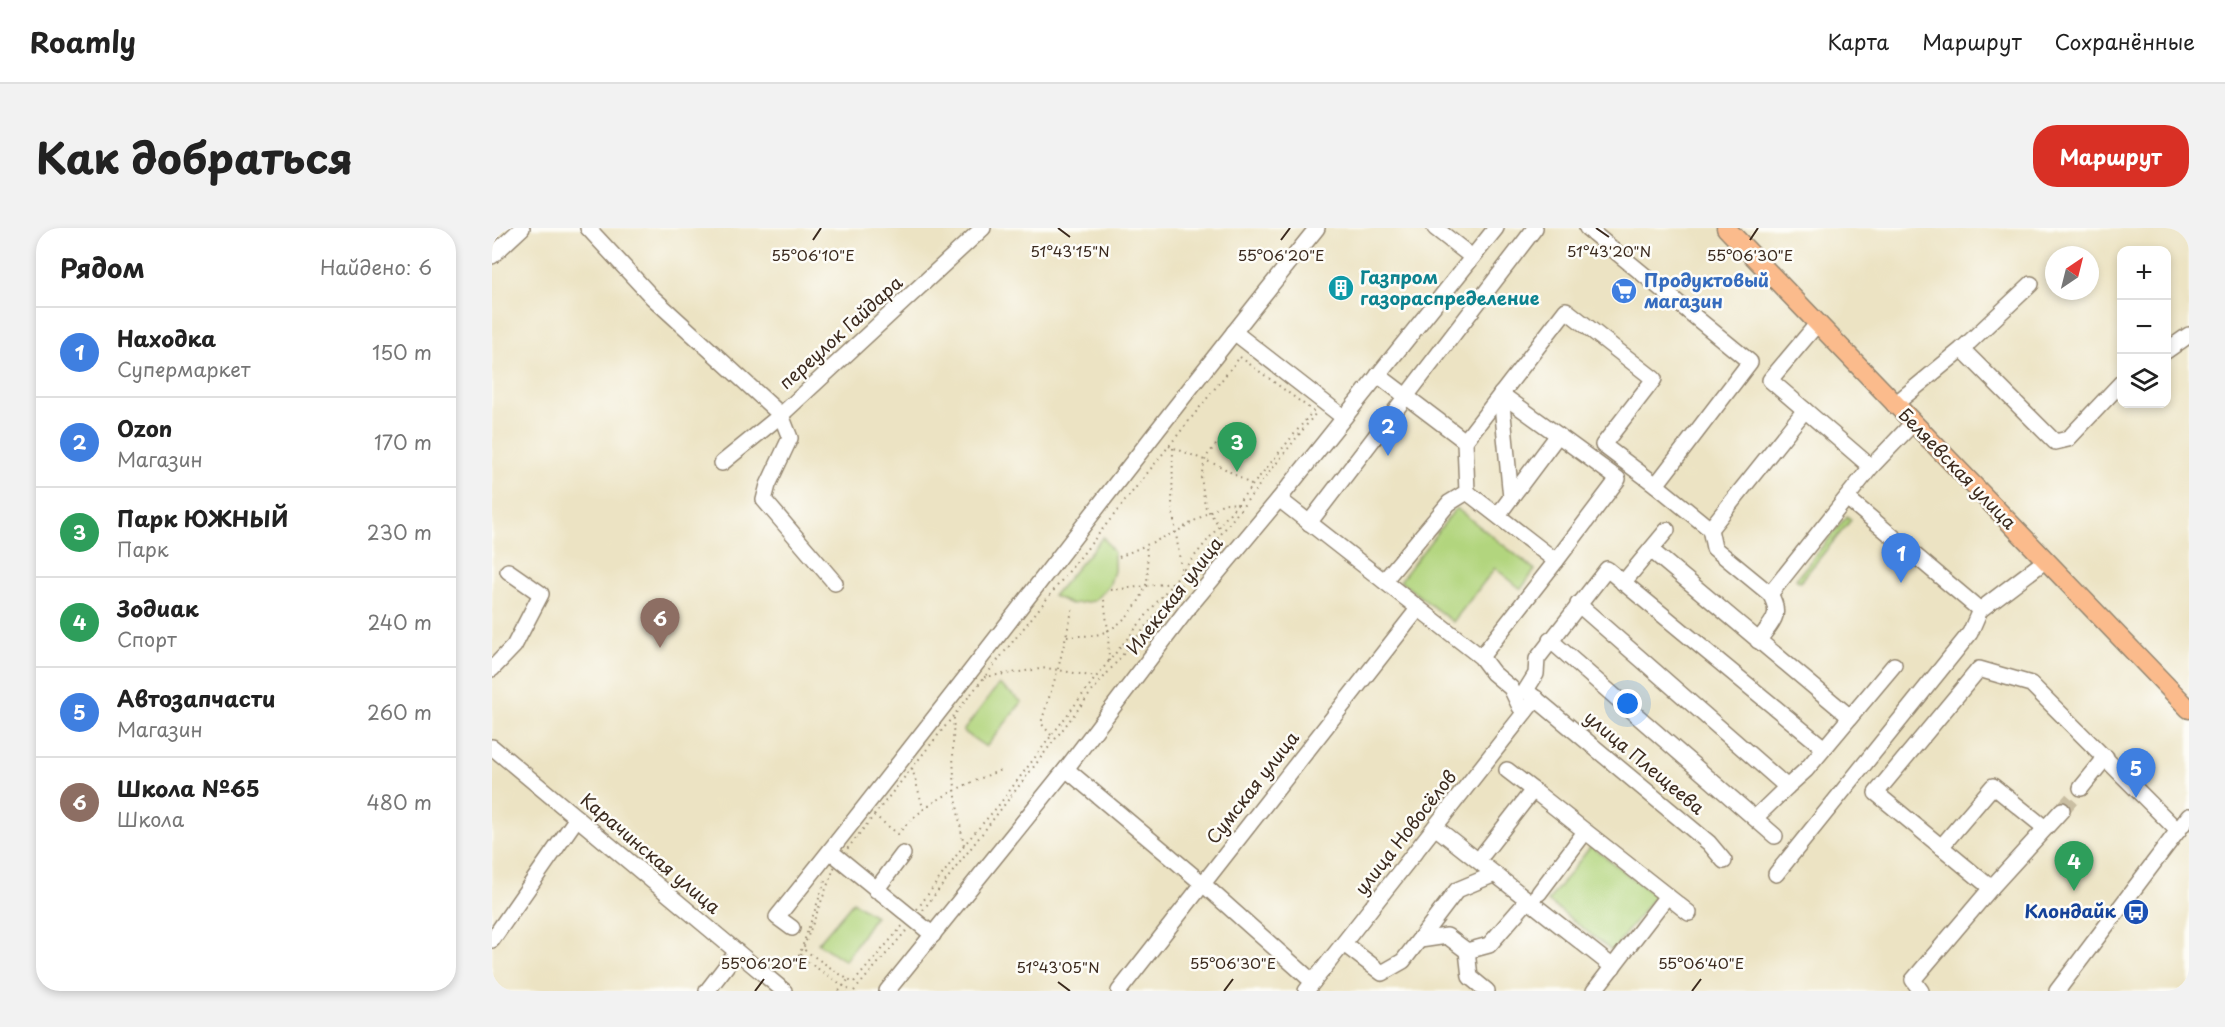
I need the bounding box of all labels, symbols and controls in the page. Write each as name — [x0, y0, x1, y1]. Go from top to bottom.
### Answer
text: Roamly — [30, 20, 136, 63]
text: Карта — [1828, 25, 1889, 57]
text: Маршрут — [1922, 25, 2022, 57]
text: Сохранённые — [2055, 25, 2195, 57]
text: Как добраться — [36, 125, 353, 188]
button: Маршрут — [2033, 125, 2189, 187]
text: 51°43'15"N — [1030, 239, 1110, 262]
text: 51°43'20"N — [1567, 239, 1651, 262]
text: 55°06'10"E — [771, 243, 855, 266]
text: 55°06'20"E — [1237, 243, 1325, 266]
text: 55°06'30"E — [1707, 243, 1793, 266]
north arrow — [2045, 246, 2099, 300]
map controls — [2117, 246, 2171, 408]
button: + — [2117, 246, 2171, 300]
text: Рядом — [60, 248, 145, 287]
text: Найдено: 6 — [320, 252, 432, 282]
place label: Газпром газораспределение — [1360, 263, 1540, 311]
place label: Продуктовый магазин — [1644, 266, 1769, 314]
street label: переулок Гайдара — [772, 268, 908, 395]
building icon: Газпром газораспределение — [1326, 273, 1356, 303]
supermarket icon: Продуктовый магазин — [1609, 276, 1639, 306]
button: − — [2117, 300, 2171, 354]
text: Находка — [117, 321, 216, 354]
text: 1 — [75, 337, 84, 367]
text: 150 m — [372, 337, 432, 367]
text: Супермаркет — [117, 354, 250, 384]
button: layers — [2117, 354, 2171, 408]
street label: Беляевская улица — [1893, 401, 2024, 535]
pin: 2 — [1368, 406, 1408, 456]
text: Ozon — [117, 411, 172, 444]
pin: 3 — [1218, 422, 1256, 472]
text: 2 — [72, 427, 87, 457]
text: 170 m — [374, 427, 432, 457]
text: Магазин — [117, 444, 203, 474]
text: Парк ЮЖНЫЙ — [117, 501, 289, 534]
text: 3 — [73, 517, 86, 547]
text: 230 m — [367, 517, 432, 547]
street label: Илекская улица — [1119, 530, 1229, 660]
text: Парк — [117, 534, 169, 564]
pin: 1 — [1882, 534, 1920, 583]
text: Зодиак — [117, 591, 199, 624]
pin: 6 — [640, 598, 680, 648]
text: 4 — [73, 607, 86, 637]
text: 240 m — [367, 607, 432, 637]
text: Спорт — [117, 624, 177, 654]
text: Автозапчасти — [117, 681, 276, 714]
your location — [1613, 689, 1642, 718]
text: 5 — [73, 697, 86, 727]
text: 260 m — [367, 697, 432, 727]
street label: улица Плещеева — [1579, 703, 1712, 821]
text: Магазин — [117, 714, 203, 744]
street label: Сумская улица — [1199, 724, 1305, 849]
pin: 5 — [2116, 748, 2156, 798]
street label: улица Новосёлов — [1347, 764, 1462, 900]
text: Школа №65 — [117, 771, 260, 804]
street label: Карачинская улица — [575, 786, 727, 920]
text: 6 — [72, 787, 87, 817]
text: 480 m — [367, 787, 432, 817]
text: Школа — [117, 804, 184, 834]
pin: 4 — [2054, 842, 2094, 891]
place label: Клондайк — [2024, 897, 2117, 924]
bus stop icon: Клондайк — [2121, 897, 2151, 927]
text: 55°06'20"E — [720, 951, 808, 974]
text: 55°06'30"E — [1190, 951, 1276, 974]
text: 55°06'40"E — [1658, 951, 1744, 974]
text: 51°43'05"N — [1016, 955, 1100, 978]

